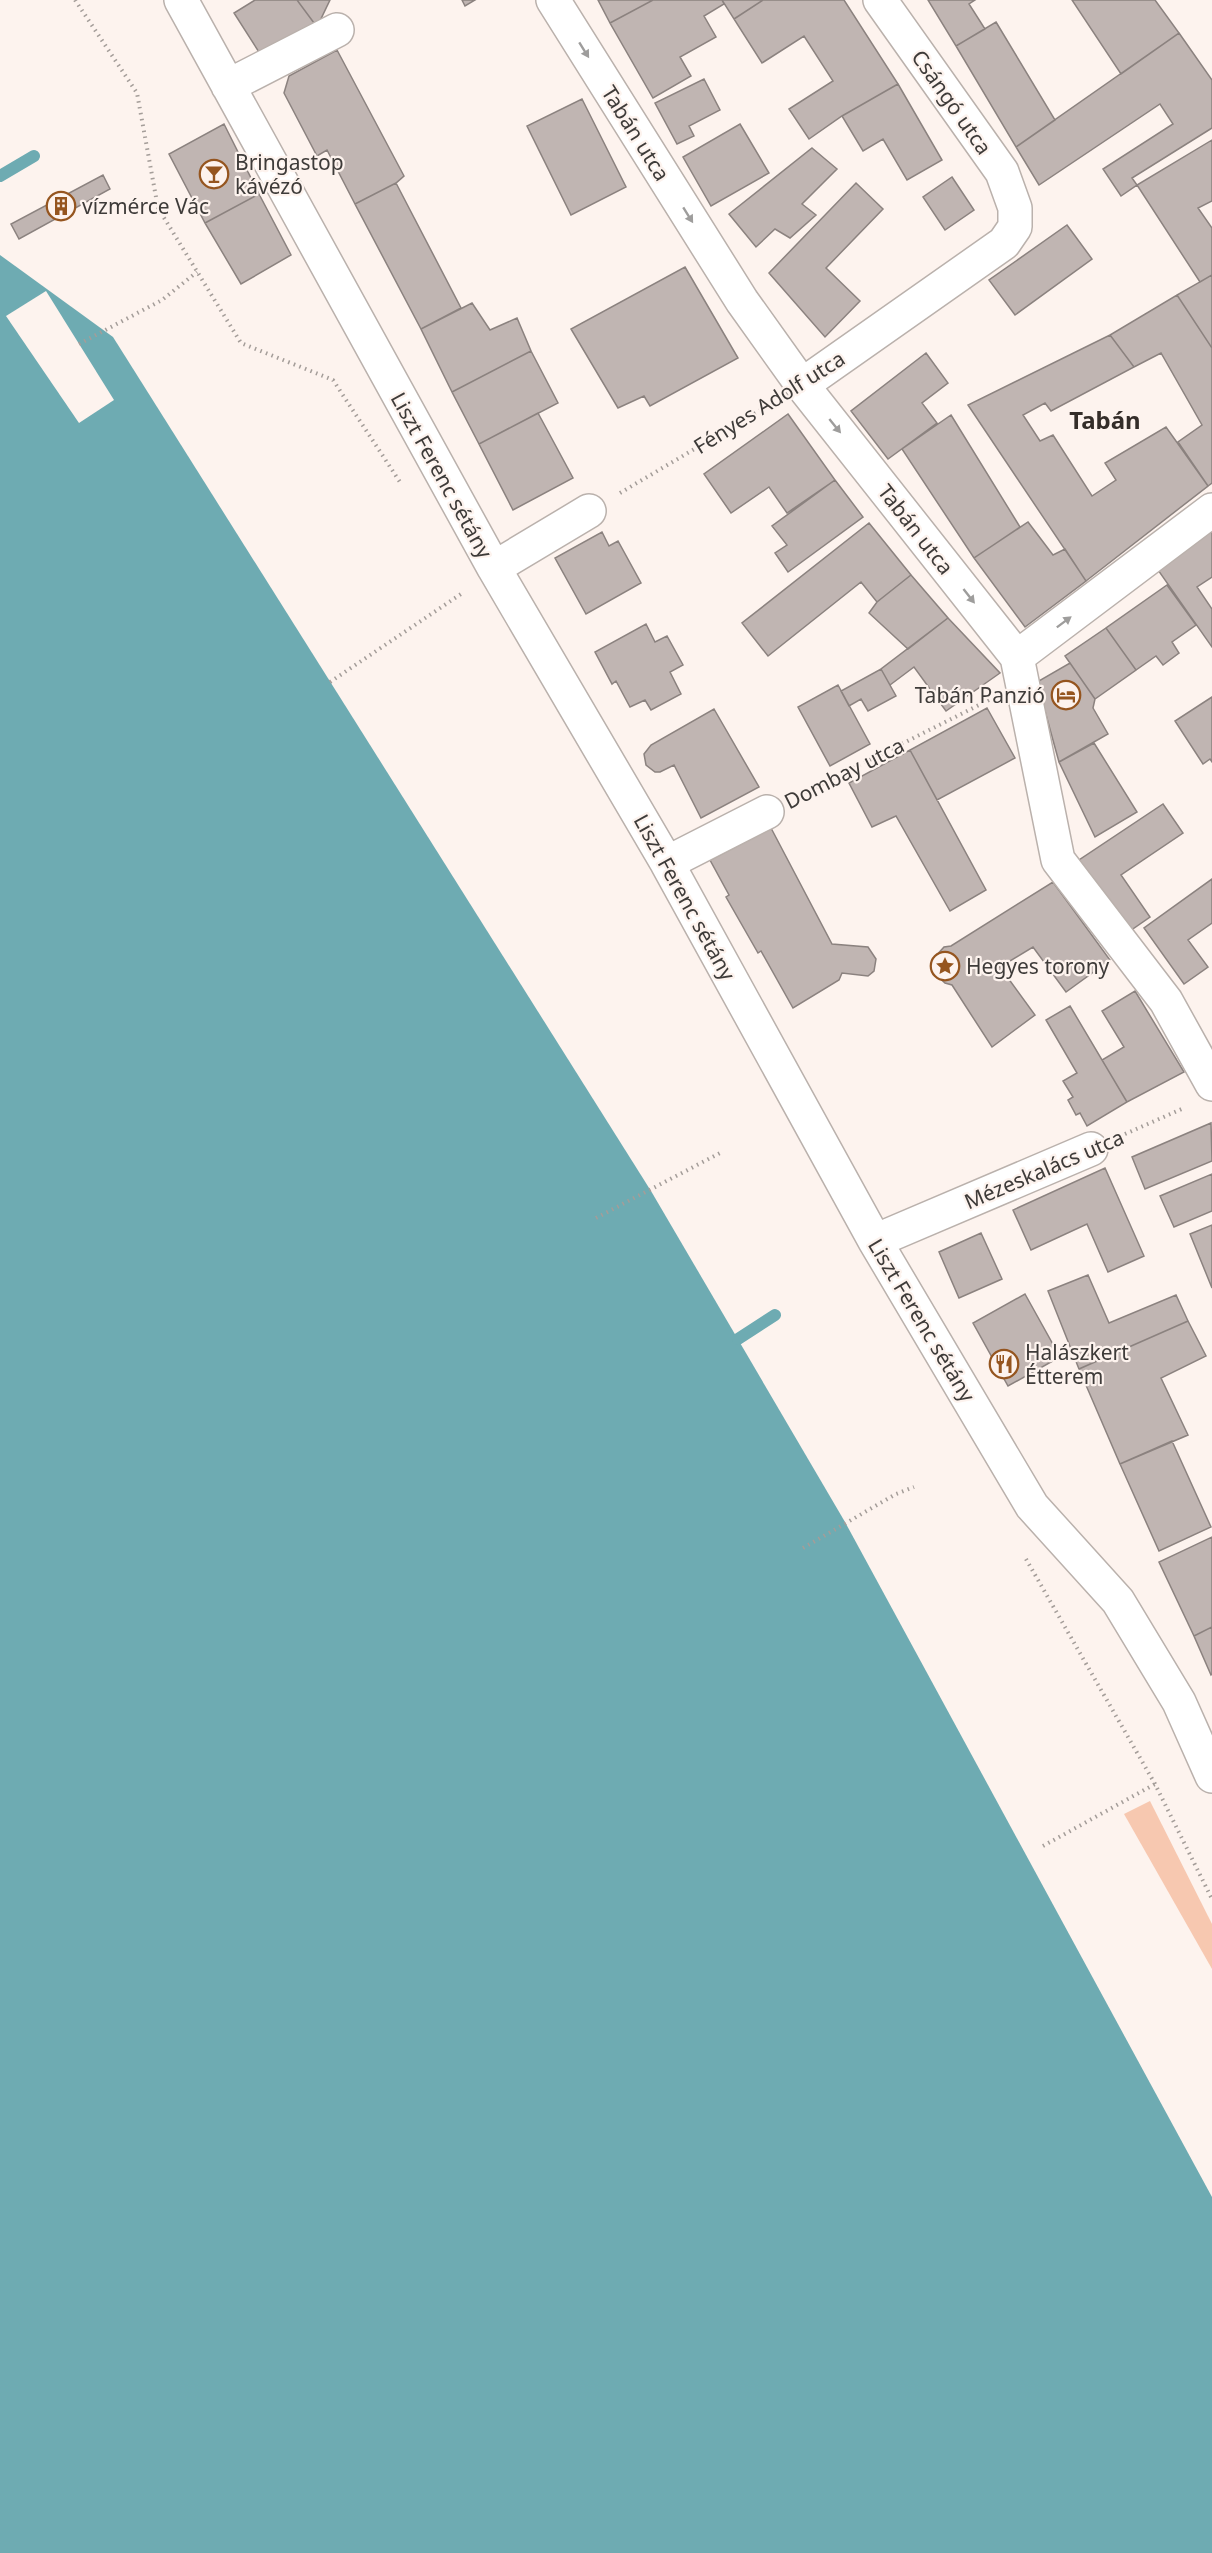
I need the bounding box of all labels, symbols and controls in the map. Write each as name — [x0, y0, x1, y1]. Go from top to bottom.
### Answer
one-way arrow — [578, 41, 589, 58]
street label: Csángó utca — [906, 44, 998, 160]
street label: Tabán utca — [596, 80, 676, 186]
place label: Bringastop kávézó — [235, 148, 344, 200]
bar icon: Bringastop kávézó — [198, 158, 230, 190]
building icon: vízmérce Vác — [45, 190, 77, 222]
place label: vízmérce Vác — [82, 192, 209, 220]
one-way arrow — [682, 206, 693, 223]
street label: Fényes Adolf utca — [688, 344, 850, 460]
street label: Liszt Ferenc sétány — [385, 387, 499, 563]
district label: Tabán — [1069, 403, 1141, 436]
one-way arrow — [828, 418, 841, 434]
street label: Tabán utca — [872, 478, 960, 580]
one-way arrow — [962, 588, 974, 603]
one-way arrow — [1055, 616, 1071, 628]
hotel icon: Tabán Panzió — [1050, 679, 1082, 711]
place label: Tabán Panzió — [915, 681, 1045, 709]
street label: Dombay utca — [779, 731, 909, 815]
street label: Liszt Ferenc sétány — [628, 809, 742, 985]
place icon: Hegyes torony — [929, 950, 961, 982]
place label: Hegyes torony — [966, 952, 1110, 980]
street label: Mézeskalács utca — [960, 1123, 1128, 1215]
street label: Liszt Ferenc sétány — [862, 1233, 982, 1407]
place label: Halászkert Étterem — [1025, 1338, 1129, 1390]
restaurant icon: Halászkert Étterem — [988, 1348, 1020, 1380]

